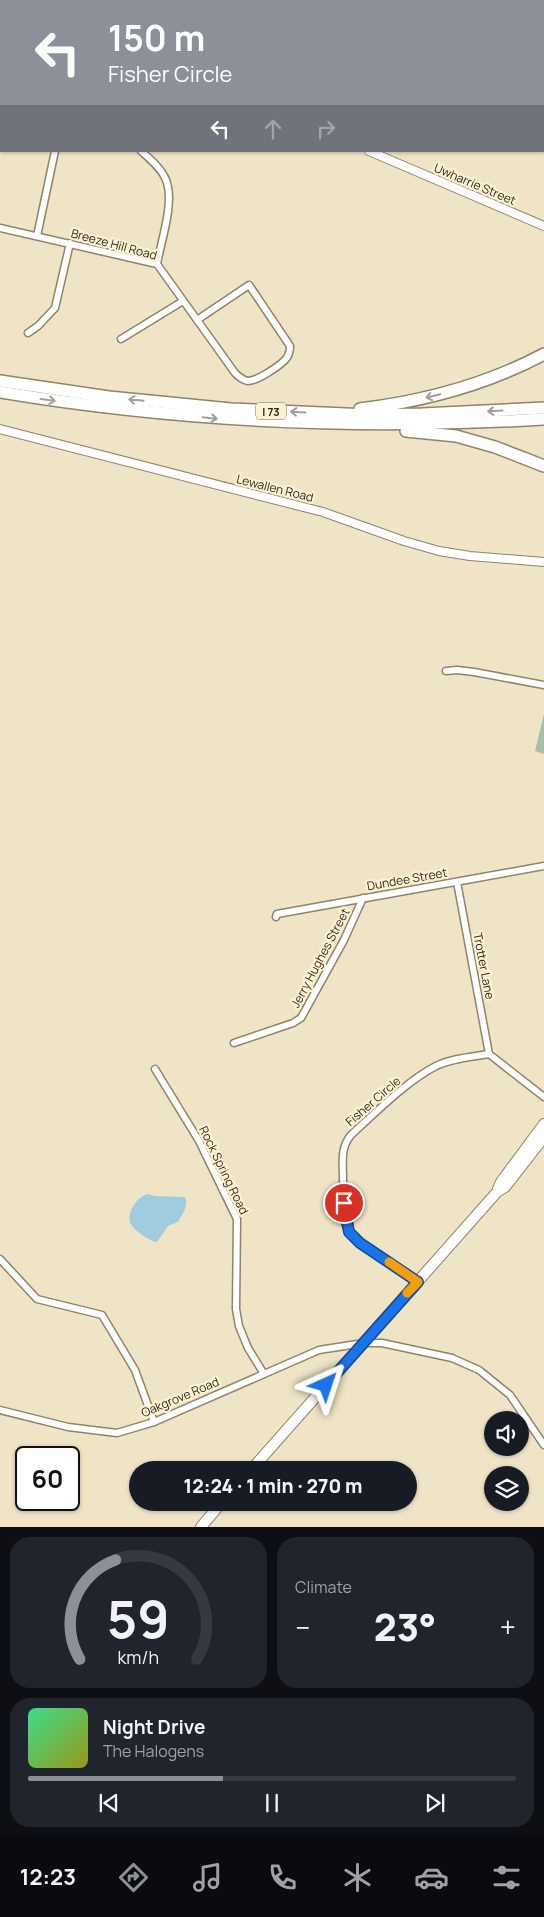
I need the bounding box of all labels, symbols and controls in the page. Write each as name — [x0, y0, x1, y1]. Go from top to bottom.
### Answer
text: 150 m — [108, 14, 205, 62]
icon: left — [25, 20, 90, 85]
text: Fisher Circle — [108, 59, 232, 89]
icon: left — [206, 115, 234, 143]
icon: ahead — [259, 115, 287, 143]
icon: right — [312, 115, 340, 143]
street label: Uwharrie Street — [431, 159, 519, 209]
street label: Breeze Hill Road — [69, 224, 159, 264]
one-way arrow — [426, 392, 442, 401]
one-way arrow — [40, 395, 56, 405]
one-way arrow — [128, 395, 144, 405]
road number: I 73 — [256, 402, 286, 420]
one-way arrow — [488, 406, 504, 415]
one-way arrow — [290, 408, 306, 417]
one-way arrow — [201, 413, 217, 423]
street label: Lewallen Road — [235, 470, 315, 506]
street label: Dundee Street — [366, 864, 449, 894]
street label: Jerry Hughes Street — [287, 905, 354, 1011]
street label: Trotter Lane — [469, 931, 499, 1001]
street label: Fisher Circle — [342, 1072, 404, 1130]
street label: Rock Spring Road — [195, 1123, 253, 1217]
pin — [323, 1182, 365, 1224]
icon: arrive — [330, 1189, 358, 1217]
position arrow — [299, 1358, 351, 1410]
street label: Oakgrove Road — [138, 1373, 222, 1421]
map controls — [484, 1411, 529, 1511]
button: sound — [484, 1411, 529, 1456]
speed limit sign: 60 — [15, 1446, 80, 1511]
button: layers — [484, 1466, 529, 1511]
text: 12:24 · 1 min · 270 m — [184, 1473, 362, 1499]
text: Climate — [295, 1576, 352, 1598]
text: 59 — [107, 1583, 170, 1654]
text: 23° — [374, 1600, 436, 1652]
text: − — [295, 1608, 310, 1646]
text: + — [500, 1608, 516, 1646]
text: km/h — [118, 1645, 159, 1669]
text: Night Drive — [103, 1714, 205, 1740]
text: The Halogens — [103, 1740, 204, 1762]
icon: previous — [95, 1789, 123, 1817]
icon: pause — [258, 1789, 286, 1817]
icon: next — [421, 1789, 449, 1817]
icon: directions — [116, 1860, 151, 1895]
icon: music — [190, 1860, 225, 1895]
icon: phone — [265, 1860, 300, 1895]
icon: climate — [340, 1860, 375, 1895]
icon: car — [414, 1860, 449, 1895]
icon: filters — [489, 1860, 524, 1895]
text: 12:23 — [20, 1862, 76, 1892]

